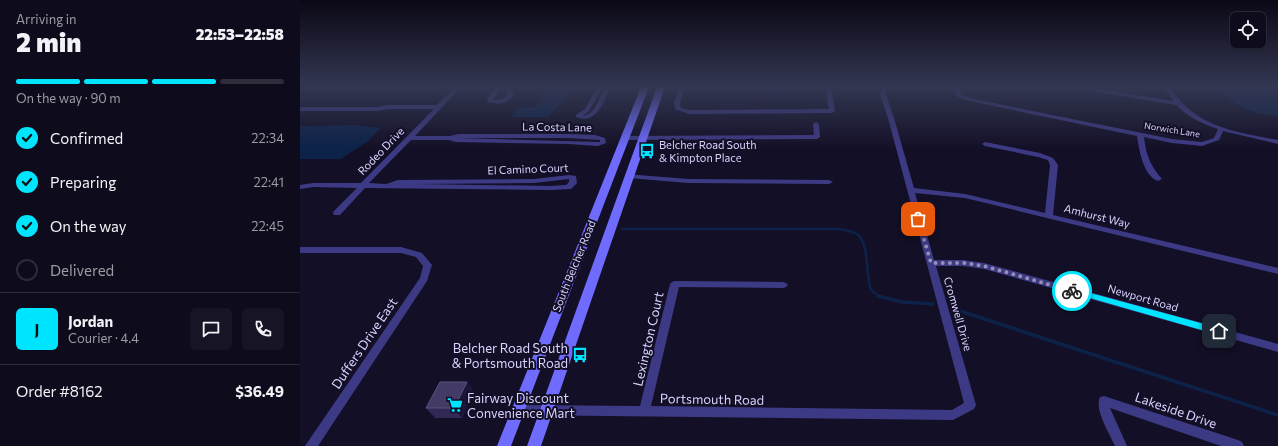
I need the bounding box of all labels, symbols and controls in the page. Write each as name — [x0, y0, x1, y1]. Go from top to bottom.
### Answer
text: Arriving in — [16, 11, 76, 27]
map controls — [1230, 12, 1266, 48]
button: locate — [1230, 12, 1266, 48]
text: 22:53–22:58 — [196, 25, 284, 43]
text: 2 min — [16, 26, 81, 57]
text: On the way · 90 m — [16, 90, 121, 106]
street label: La Costa Lane — [522, 119, 592, 134]
street label: Norwich Lane — [1143, 120, 1201, 139]
street label: Rodeo Drive — [355, 124, 407, 177]
icon: check — [16, 127, 38, 149]
text: Confirmed — [50, 129, 123, 147]
text: 22:34 — [251, 130, 284, 146]
place label: Belcher Road South & Kimpton Place — [659, 138, 757, 164]
bus stop icon: Belcher Road South & Kimpton Place — [638, 142, 656, 160]
street label: El Camino Court — [487, 161, 569, 176]
icon: check — [16, 171, 38, 193]
text: Preparing — [50, 173, 116, 191]
text: 22:41 — [254, 174, 284, 190]
street label: Amhurst Way — [1063, 201, 1132, 230]
pin — [901, 202, 935, 236]
icon: bag — [907, 208, 929, 230]
icon: check — [16, 215, 38, 237]
text: On the way — [50, 217, 127, 235]
text: 22:45 — [251, 218, 284, 234]
street label: South Belcher Road — [549, 218, 598, 313]
text: Delivered — [50, 261, 114, 279]
courier — [1052, 271, 1092, 311]
street label: Cromwell Drive — [942, 275, 975, 353]
icon: bike — [1061, 280, 1083, 302]
street label: Newport Road — [1106, 281, 1180, 314]
street label: Lexington Court — [629, 290, 667, 388]
street label: Duffers Drive East — [328, 294, 400, 392]
button: chat — [190, 308, 232, 350]
button: phone — [242, 308, 284, 350]
text: Jordan — [68, 312, 113, 330]
pin — [1202, 314, 1236, 348]
text: J — [35, 320, 39, 338]
icon: home — [1208, 320, 1230, 342]
text: Courier · 4.4 — [68, 330, 139, 346]
place label: Belcher Road South & Portsmouth Road — [452, 340, 568, 371]
bus stop icon: Belcher Road South & Portsmouth Road — [571, 346, 589, 364]
text: Order #8162 — [16, 382, 103, 400]
text: $36.49 — [235, 382, 284, 400]
street label: Lakeside Drive — [1133, 389, 1219, 432]
place label: Fairway Discount Convenience Mart — [467, 390, 575, 421]
street label: Portsmouth Road — [660, 390, 764, 408]
supermarket icon: Fairway Discount Convenience Mart — [446, 396, 464, 414]

